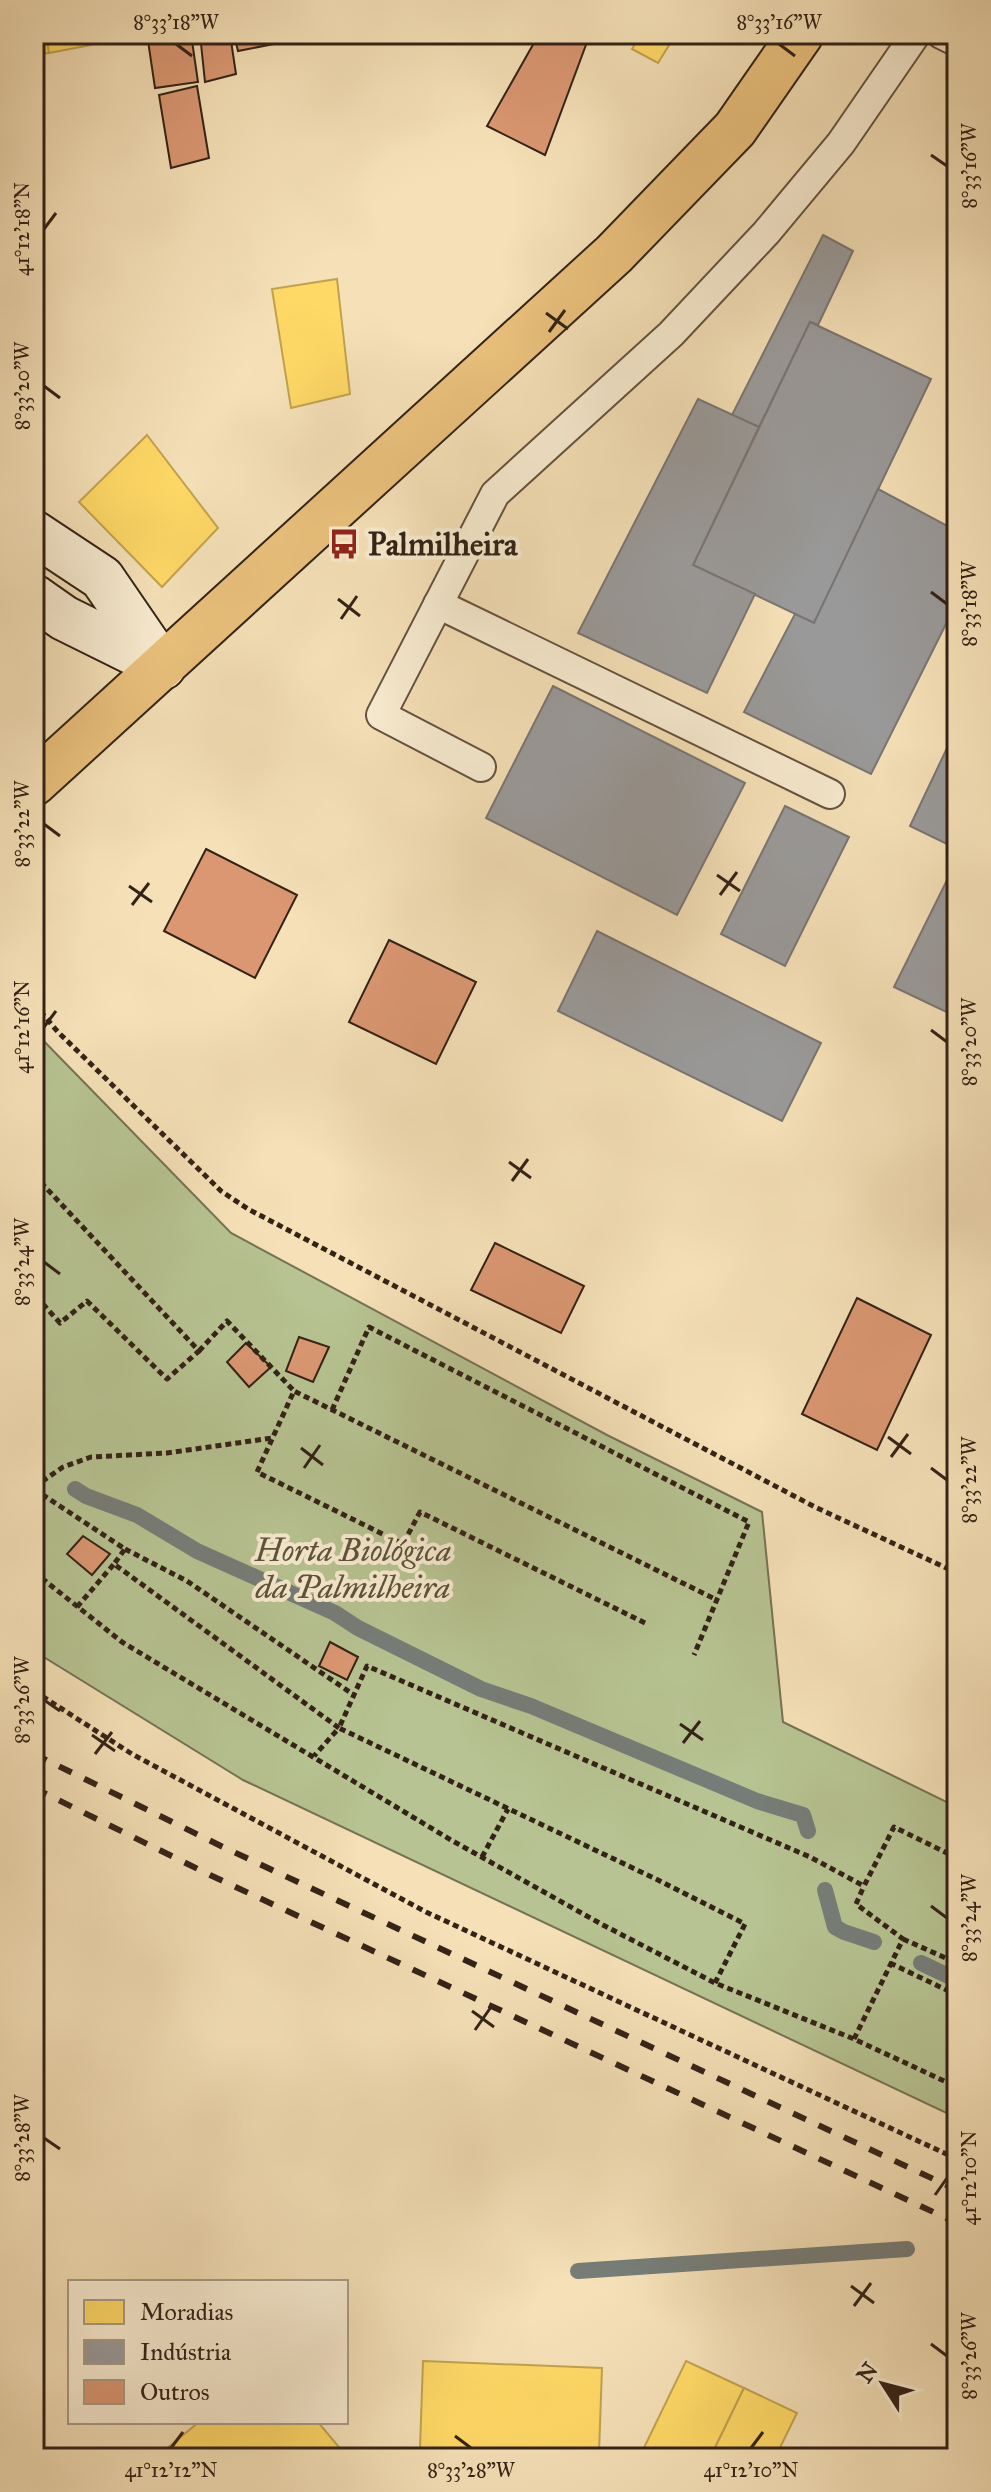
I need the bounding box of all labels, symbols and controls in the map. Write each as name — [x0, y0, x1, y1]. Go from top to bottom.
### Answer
text: 8°33'18"W — [133, 10, 220, 34]
text: 8°33'16"W — [736, 10, 823, 34]
text: 8°33'16"W — [957, 122, 981, 209]
text: 41°12'18"N — [10, 182, 34, 276]
text: 8°33'20"W — [10, 341, 34, 430]
place label: Palmilheira — [368, 525, 519, 564]
bus stop icon: Palmilheira — [327, 527, 361, 561]
text: 8°33'18"W — [957, 560, 981, 647]
text: 8°33'22"W — [10, 780, 34, 867]
text: 41°12'16"N — [10, 980, 34, 1074]
text: 8°33'20"W — [957, 997, 981, 1086]
text: 8°33'24"W — [10, 1217, 34, 1306]
text: 8°33'22"W — [957, 1436, 981, 1523]
park label: Horta Biológica da Palmilheira — [253, 1531, 452, 1607]
text: 8°33'26"W — [10, 1655, 34, 1744]
text: 8°33'24"W — [957, 1873, 981, 1962]
text: 8°33'28"W — [10, 2093, 34, 2182]
text: 41°12'10"N — [957, 2131, 981, 2225]
legend — [68, 2280, 348, 2424]
text: Moradias — [140, 2297, 233, 2327]
text: 8°33'26"W — [957, 2311, 981, 2400]
text: Indústria — [140, 2337, 232, 2367]
north arrow — [843, 2344, 923, 2424]
text: N — [851, 2357, 884, 2388]
text: Outros — [140, 2377, 209, 2407]
text: 41°12'12"N — [124, 2458, 218, 2482]
text: 8°33'28"W — [427, 2458, 516, 2482]
text: 41°12'10"N — [704, 2458, 798, 2482]

